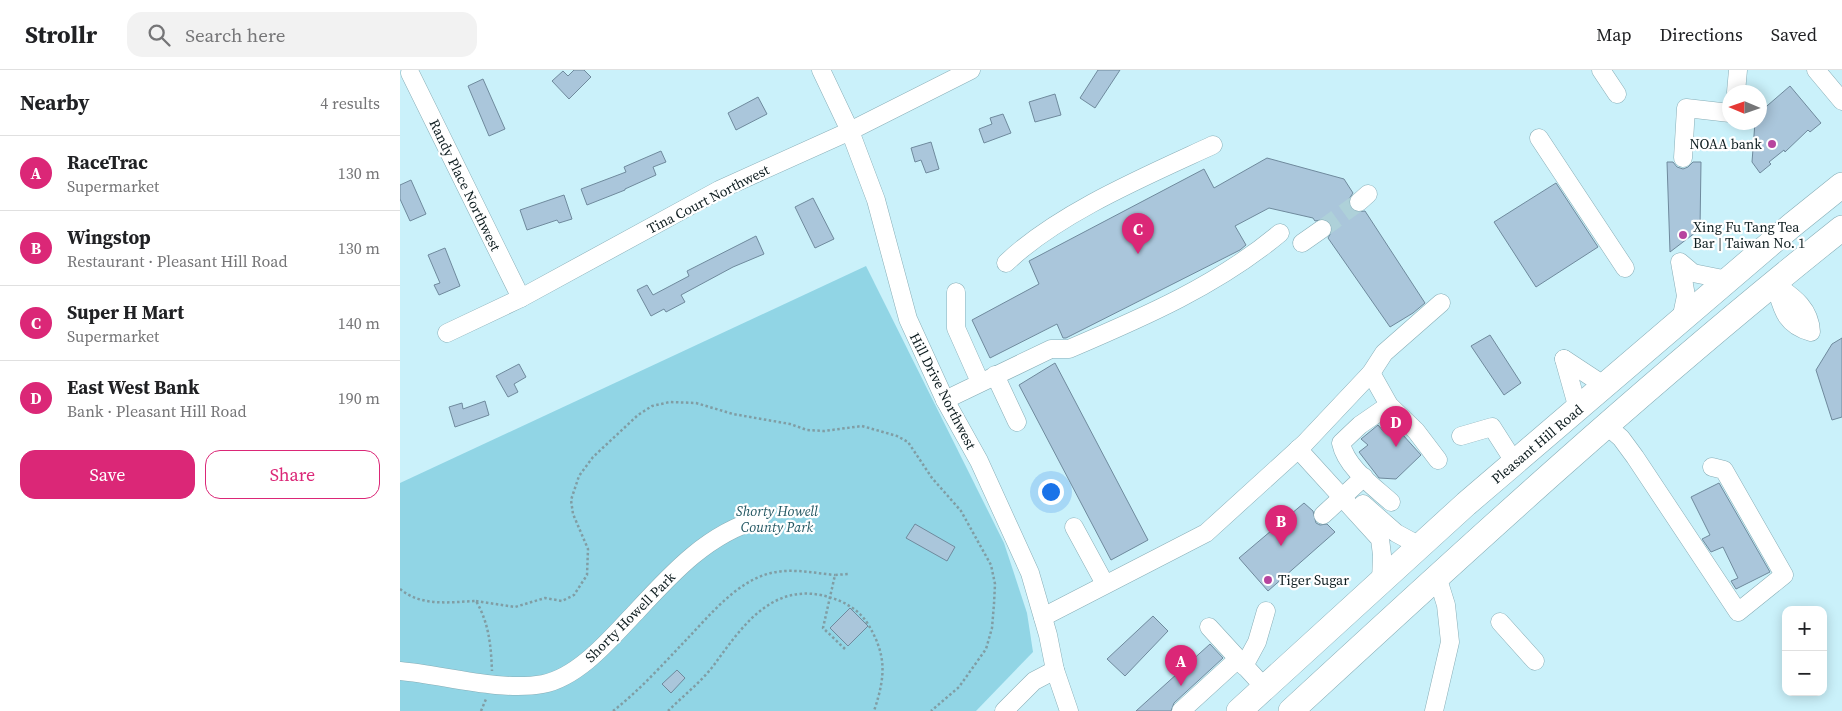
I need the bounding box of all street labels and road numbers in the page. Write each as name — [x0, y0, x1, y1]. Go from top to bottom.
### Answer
street label: Randy Place Northwest — [424, 116, 506, 255]
street label: Tina Court Northwest — [643, 159, 773, 239]
street label: Hill Drive Northwest — [905, 329, 981, 453]
street label: Pleasant Hill Road — [1487, 400, 1587, 488]
street label: Shorty Howell Park — [580, 567, 680, 667]

